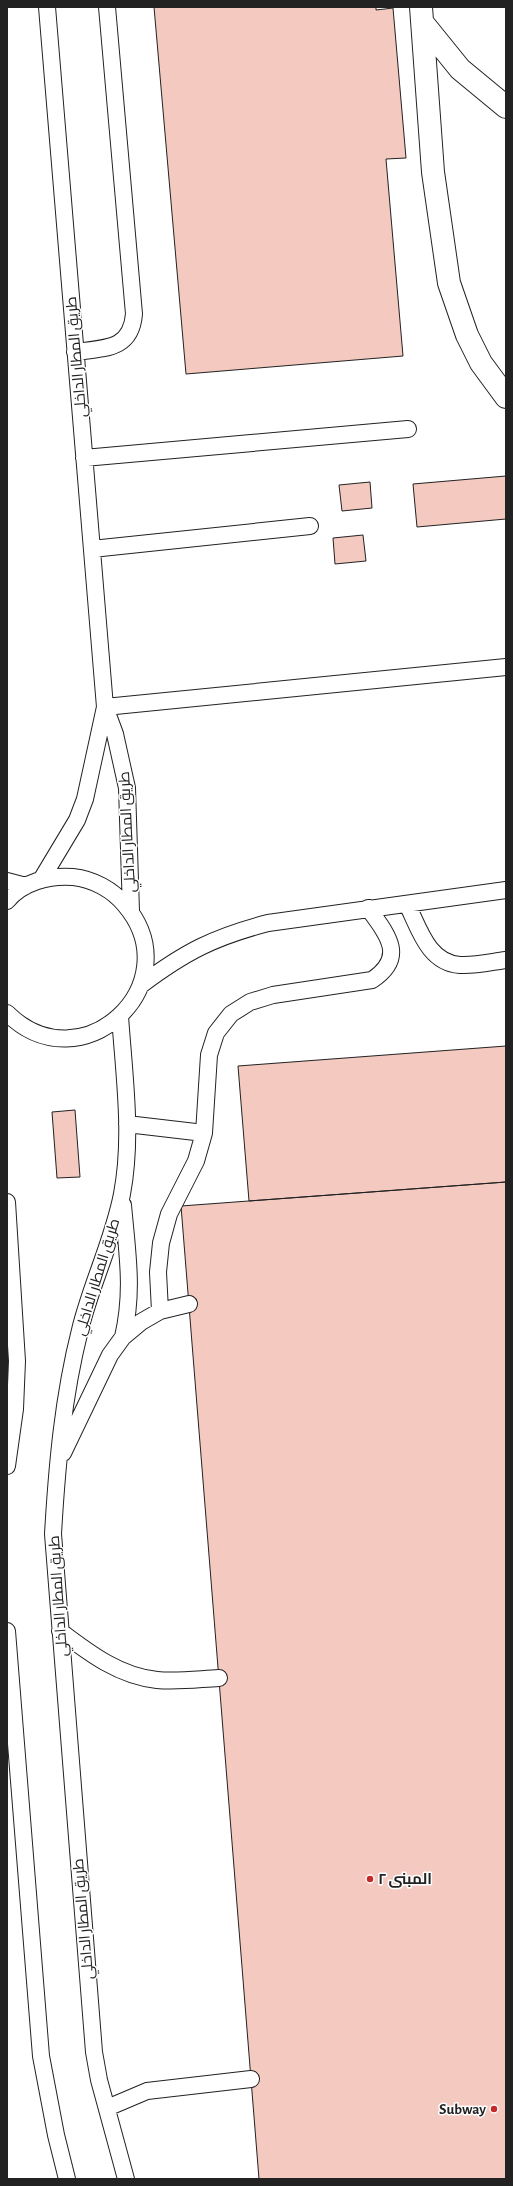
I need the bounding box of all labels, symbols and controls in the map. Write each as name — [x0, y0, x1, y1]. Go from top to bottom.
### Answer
street label: طريق المطار الداخلي — [64, 295, 93, 418]
street label: طريق المطار الداخلي — [117, 771, 142, 893]
street label: طريق المطار الداخلي — [73, 1217, 126, 1339]
street label: طريق المطار الداخلي — [47, 1535, 74, 1657]
street label: طريق المطار الداخلي — [71, 1857, 100, 1980]
place label: المبنى ٢ — [378, 1872, 432, 1888]
marker: المبنى ٢ — [365, 1874, 375, 1884]
place label: Subway — [439, 2102, 486, 2117]
marker: Subway — [489, 2104, 499, 2114]

